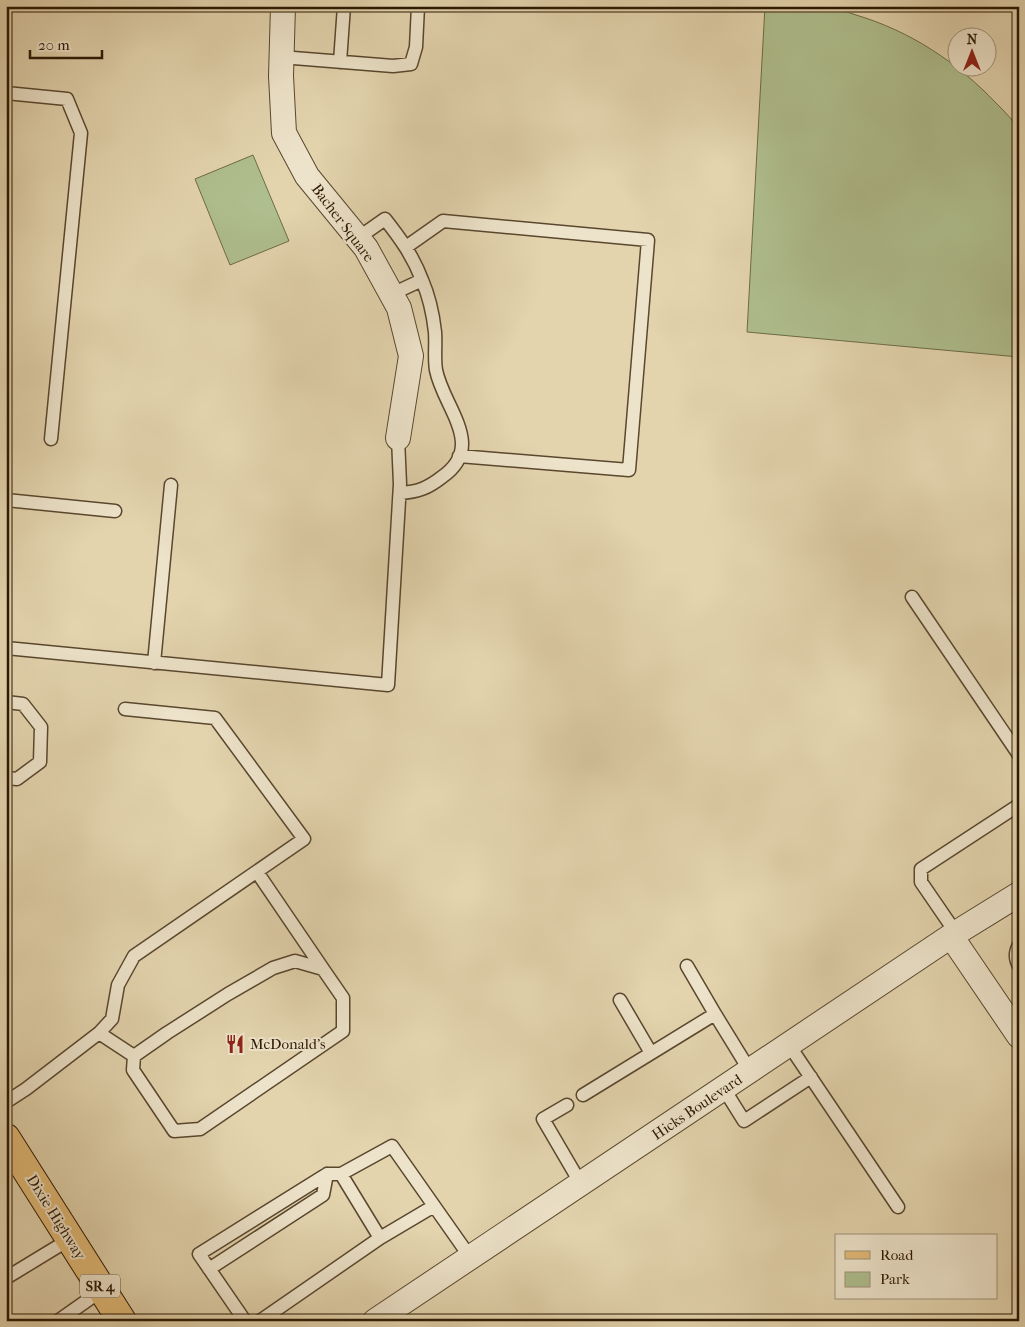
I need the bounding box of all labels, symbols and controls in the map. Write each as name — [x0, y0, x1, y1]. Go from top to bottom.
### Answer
scale bar — [30, 28, 102, 60]
north arrow — [948, 28, 998, 78]
text: N — [967, 31, 978, 48]
text: 20 m — [38, 36, 70, 54]
street label: Bacher Square — [308, 180, 379, 266]
restaurant icon: McDonald's — [224, 1033, 246, 1055]
place label: McDonald's — [250, 1035, 326, 1053]
street label: Hicks Boulevard — [648, 1070, 746, 1144]
street label: Dixie Highway — [23, 1171, 90, 1264]
legend — [835, 1234, 998, 1300]
text: Road — [880, 1246, 914, 1264]
text: Park — [880, 1270, 910, 1288]
road number: SR 4 — [80, 1274, 120, 1298]

